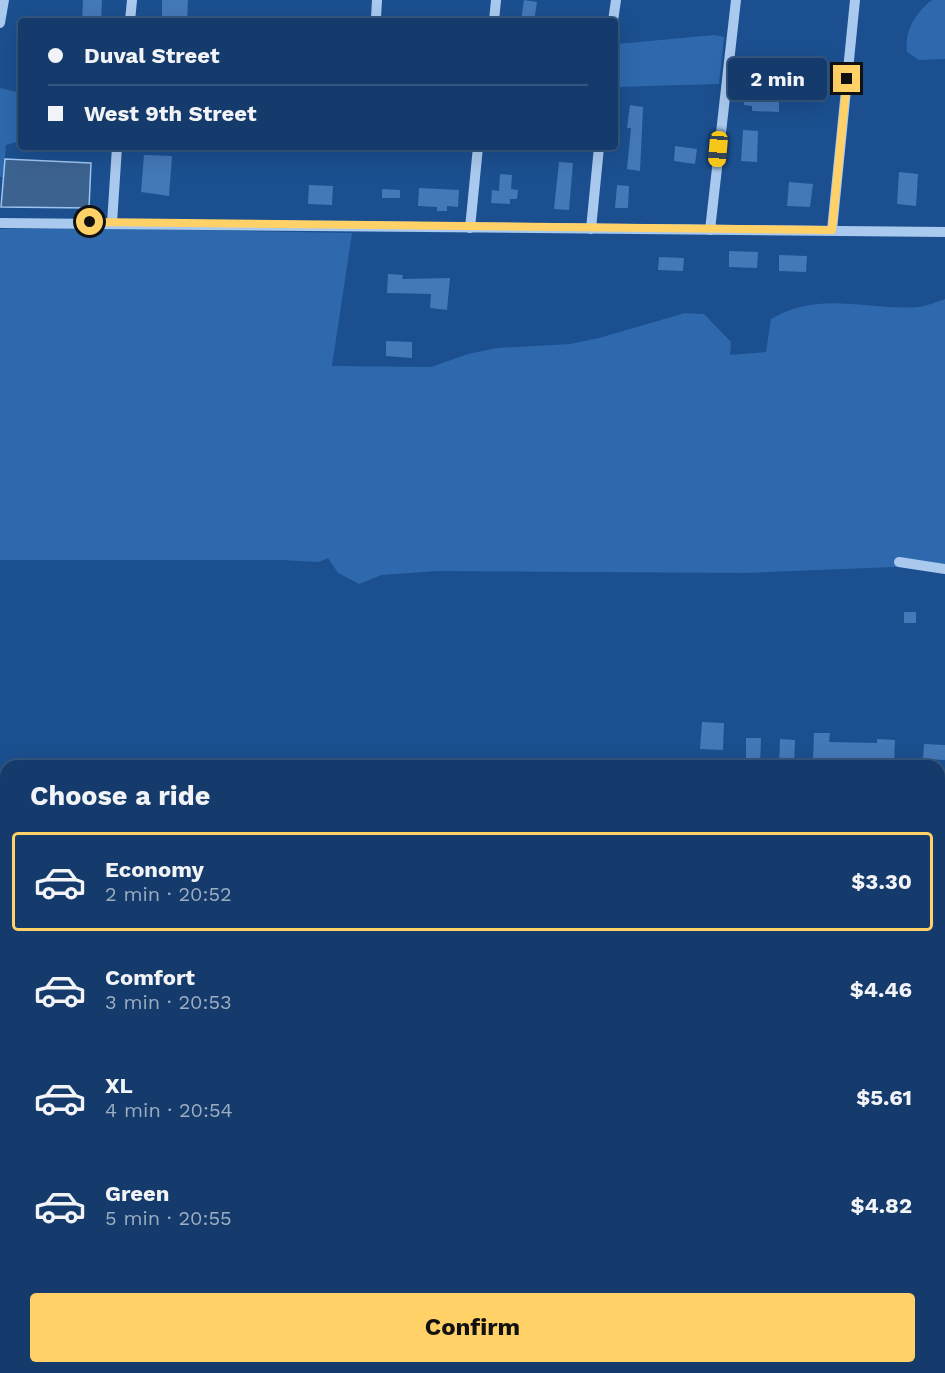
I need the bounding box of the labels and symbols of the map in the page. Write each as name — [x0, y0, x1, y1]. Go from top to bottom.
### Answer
callout: 2 min — [727, 58, 826, 100]
route end — [833, 65, 860, 92]
car — [707, 130, 729, 168]
route start — [76, 208, 103, 235]

